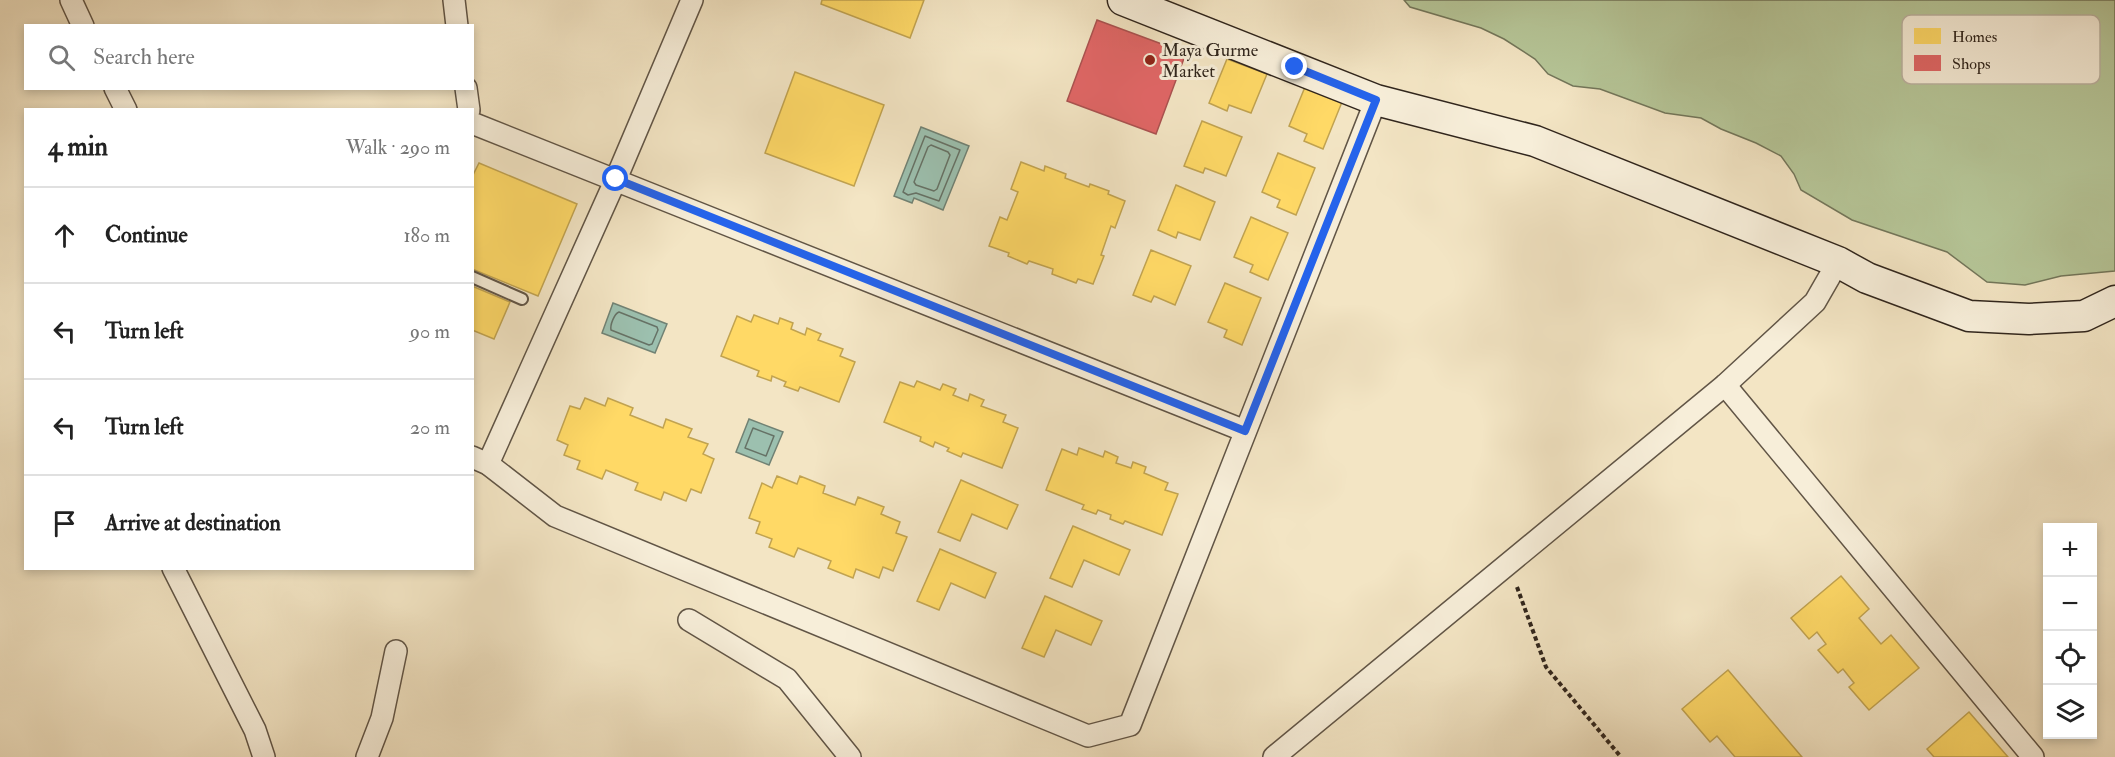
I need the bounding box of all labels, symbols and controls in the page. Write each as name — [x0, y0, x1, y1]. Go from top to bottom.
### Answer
legend — [1902, 15, 2100, 84]
search box — [24, 24, 474, 90]
text: Homes — [1952, 27, 1997, 47]
place label: Maya Gurme Market — [1162, 39, 1259, 83]
icon: search — [45, 41, 78, 74]
text: Search here — [93, 43, 195, 71]
marker: Maya Gurme Market — [1143, 53, 1157, 67]
route end — [1281, 53, 1307, 79]
text: Shops — [1952, 54, 1991, 75]
text: 4 min — [48, 131, 108, 163]
text: Walk · 290 m — [346, 135, 450, 160]
route start — [602, 165, 628, 191]
icon: ahead — [48, 219, 81, 252]
text: Continue — [105, 221, 188, 249]
text: 180 m — [403, 223, 450, 248]
icon: left — [48, 315, 81, 348]
text: Turn left — [105, 317, 184, 345]
text: 90 m — [410, 319, 450, 344]
icon: left — [48, 411, 81, 444]
text: Turn left — [105, 413, 184, 441]
text: 20 m — [410, 415, 450, 440]
icon: arrive — [48, 507, 81, 540]
text: Arrive at destination — [105, 509, 281, 537]
map controls — [2043, 523, 2097, 739]
button: + — [2043, 523, 2097, 577]
button: − — [2043, 577, 2097, 631]
button: locate — [2043, 631, 2097, 685]
button: layers — [2043, 685, 2097, 739]

